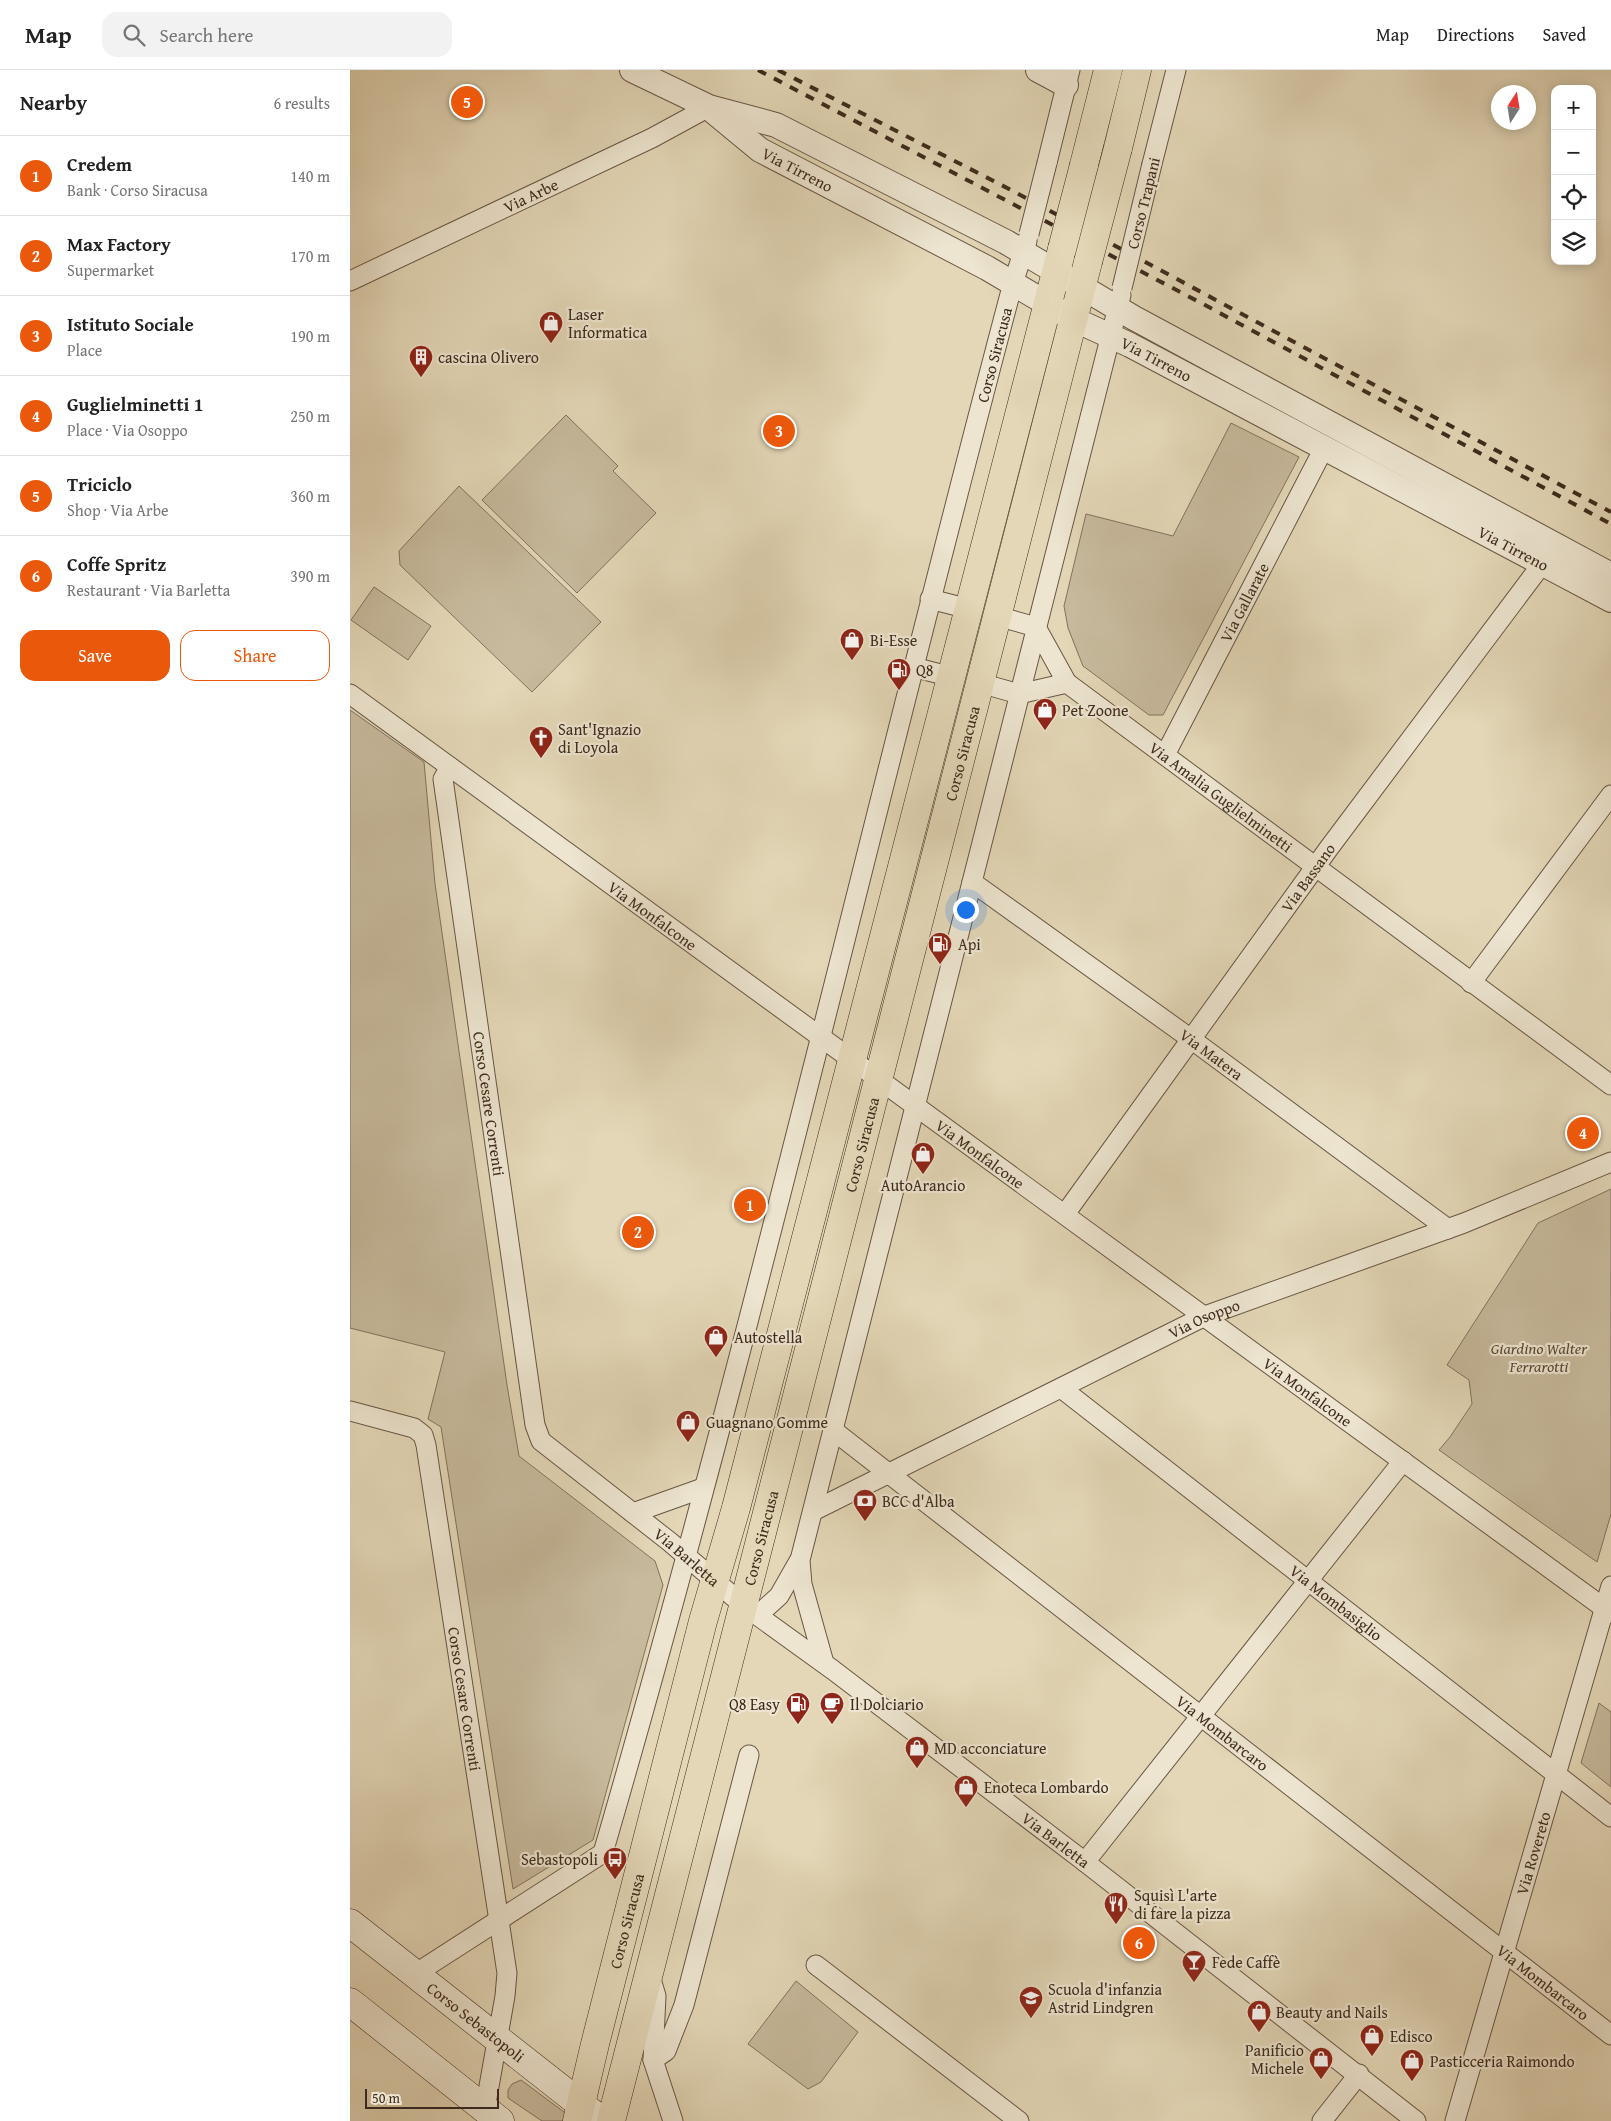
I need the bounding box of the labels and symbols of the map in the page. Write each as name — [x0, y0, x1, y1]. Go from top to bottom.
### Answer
pin: 5 — [451, 83, 483, 121]
north arrow — [1491, 85, 1536, 130]
street label: Via Tirreno — [758, 141, 837, 198]
street label: Corso Trapani — [1120, 154, 1166, 252]
street label: Via Arbe — [499, 172, 562, 219]
place label: Laser Informatica — [568, 302, 648, 344]
street label: Corso Siracusa — [970, 304, 1018, 405]
shop icon: Laser Informatica — [538, 310, 564, 344]
street label: Via Tirreno — [1117, 330, 1196, 388]
building icon: cascina Olivero — [408, 344, 434, 378]
place label: cascina Olivero — [438, 345, 539, 369]
pin: 3 — [763, 412, 795, 450]
street label: Via Tirreno — [1474, 520, 1553, 577]
street label: Via Gallarate — [1213, 558, 1275, 646]
shop icon: Bi-Esse — [839, 627, 865, 661]
place label: Bi-Esse — [870, 628, 917, 652]
fuel station icon: Q8 — [886, 657, 912, 691]
place label: Q8 — [916, 658, 934, 682]
shop icon: Pet Zoone — [1032, 697, 1058, 731]
place label: Pet Zoone — [1062, 698, 1129, 722]
street label: Corso Siracusa — [938, 703, 986, 804]
place label: Sant'Ignazio di Loyola — [558, 717, 641, 759]
church icon: Sant'Ignazio di Loyola — [528, 725, 554, 759]
street label: Via Amalia Guglielminetti — [1144, 736, 1298, 858]
street label: Via Bassano — [1275, 838, 1341, 917]
street label: Via Monfalcone — [603, 875, 702, 956]
your location — [953, 897, 979, 923]
fuel station icon: Api — [927, 931, 953, 965]
place label: Api — [958, 932, 981, 956]
street label: Via Matera — [1175, 1023, 1249, 1086]
street label: Corso Cesare Correnti — [467, 1030, 511, 1178]
street label: Corso Siracusa — [838, 1094, 885, 1195]
street label: Via Monfalcone — [930, 1113, 1030, 1194]
pin: 4 — [1567, 1114, 1599, 1152]
shop icon: AutoArancio — [910, 1141, 936, 1175]
place label: AutoArancio — [881, 1173, 965, 1197]
pin: 1 — [734, 1186, 766, 1224]
pin: 2 — [622, 1213, 654, 1251]
street label: Via Osoppo — [1164, 1293, 1243, 1344]
shop icon: Autostella — [703, 1324, 729, 1358]
place label: Autostella — [734, 1325, 803, 1349]
park label: Giardino Walter Ferrarotti — [1491, 1336, 1588, 1378]
street label: Via Monfalcone — [1258, 1351, 1357, 1433]
shop icon: Guagnano Gomme — [675, 1409, 701, 1443]
place label: Guagnano Gomme — [706, 1410, 828, 1434]
street label: Corso Siracusa — [737, 1487, 784, 1588]
bank icon: BCC d'Alba — [852, 1488, 878, 1522]
place label: BCC d'Alba — [882, 1489, 955, 1513]
street label: Via Barletta — [649, 1522, 726, 1592]
street label: Via Mombasiglio — [1285, 1559, 1388, 1647]
street label: Corso Cesare Correnti — [442, 1625, 488, 1773]
street label: Via Mombarcaro — [1171, 1689, 1274, 1777]
fuel station icon: Q8 Easy — [785, 1691, 811, 1725]
cafe icon: Il Dolciario — [819, 1691, 845, 1725]
place label: Q8 Easy — [729, 1692, 780, 1716]
place label: Il Dolciario — [850, 1692, 924, 1716]
shop icon: MD acconciature — [904, 1735, 930, 1769]
place label: MD acconciature — [934, 1736, 1047, 1760]
shop icon: Enoteca Lombardo — [953, 1774, 979, 1808]
place label: Enoteca Lombardo — [984, 1775, 1109, 1799]
street label: Via Barletta — [1017, 1806, 1095, 1874]
street label: Via Rovereto — [1510, 1809, 1557, 1898]
bus stop icon: Sebastopoli — [602, 1846, 628, 1880]
place label: Sebastopoli — [521, 1847, 599, 1871]
street label: Corso Siracusa — [603, 1870, 650, 1971]
place label: Squisì L'arte di fare la pizza — [1134, 1883, 1231, 1925]
restaurant icon: Squisì L'arte di fare la pizza — [1103, 1891, 1129, 1925]
pin: 6 — [1123, 1924, 1155, 1962]
street label: Via Mombarcaro — [1491, 1938, 1595, 2026]
bar icon: Fede Caffè — [1181, 1949, 1207, 1983]
place label: Fede Caffè — [1212, 1950, 1280, 1974]
street label: Corso Sebastopoli — [422, 1976, 530, 2068]
place label: Scuola d'infanzia Astrid Lindgren — [1048, 1977, 1163, 2019]
school or university icon: Scuola d'infanzia Astrid Lindgren — [1018, 1985, 1044, 2019]
shop icon: Beauty and Nails — [1246, 1999, 1272, 2033]
place label: Beauty and Nails — [1276, 2000, 1388, 2024]
shop icon: Edisco — [1359, 2023, 1385, 2057]
place label: Edisco — [1390, 2024, 1433, 2048]
place label: Panificio Michele — [1245, 2038, 1304, 2080]
shop icon: Panificio Michele — [1308, 2046, 1334, 2080]
shop icon: Pasticceria Raimondo — [1399, 2048, 1425, 2082]
place label: Pasticceria Raimondo — [1430, 2049, 1575, 2073]
scale bar — [365, 2086, 499, 2109]

